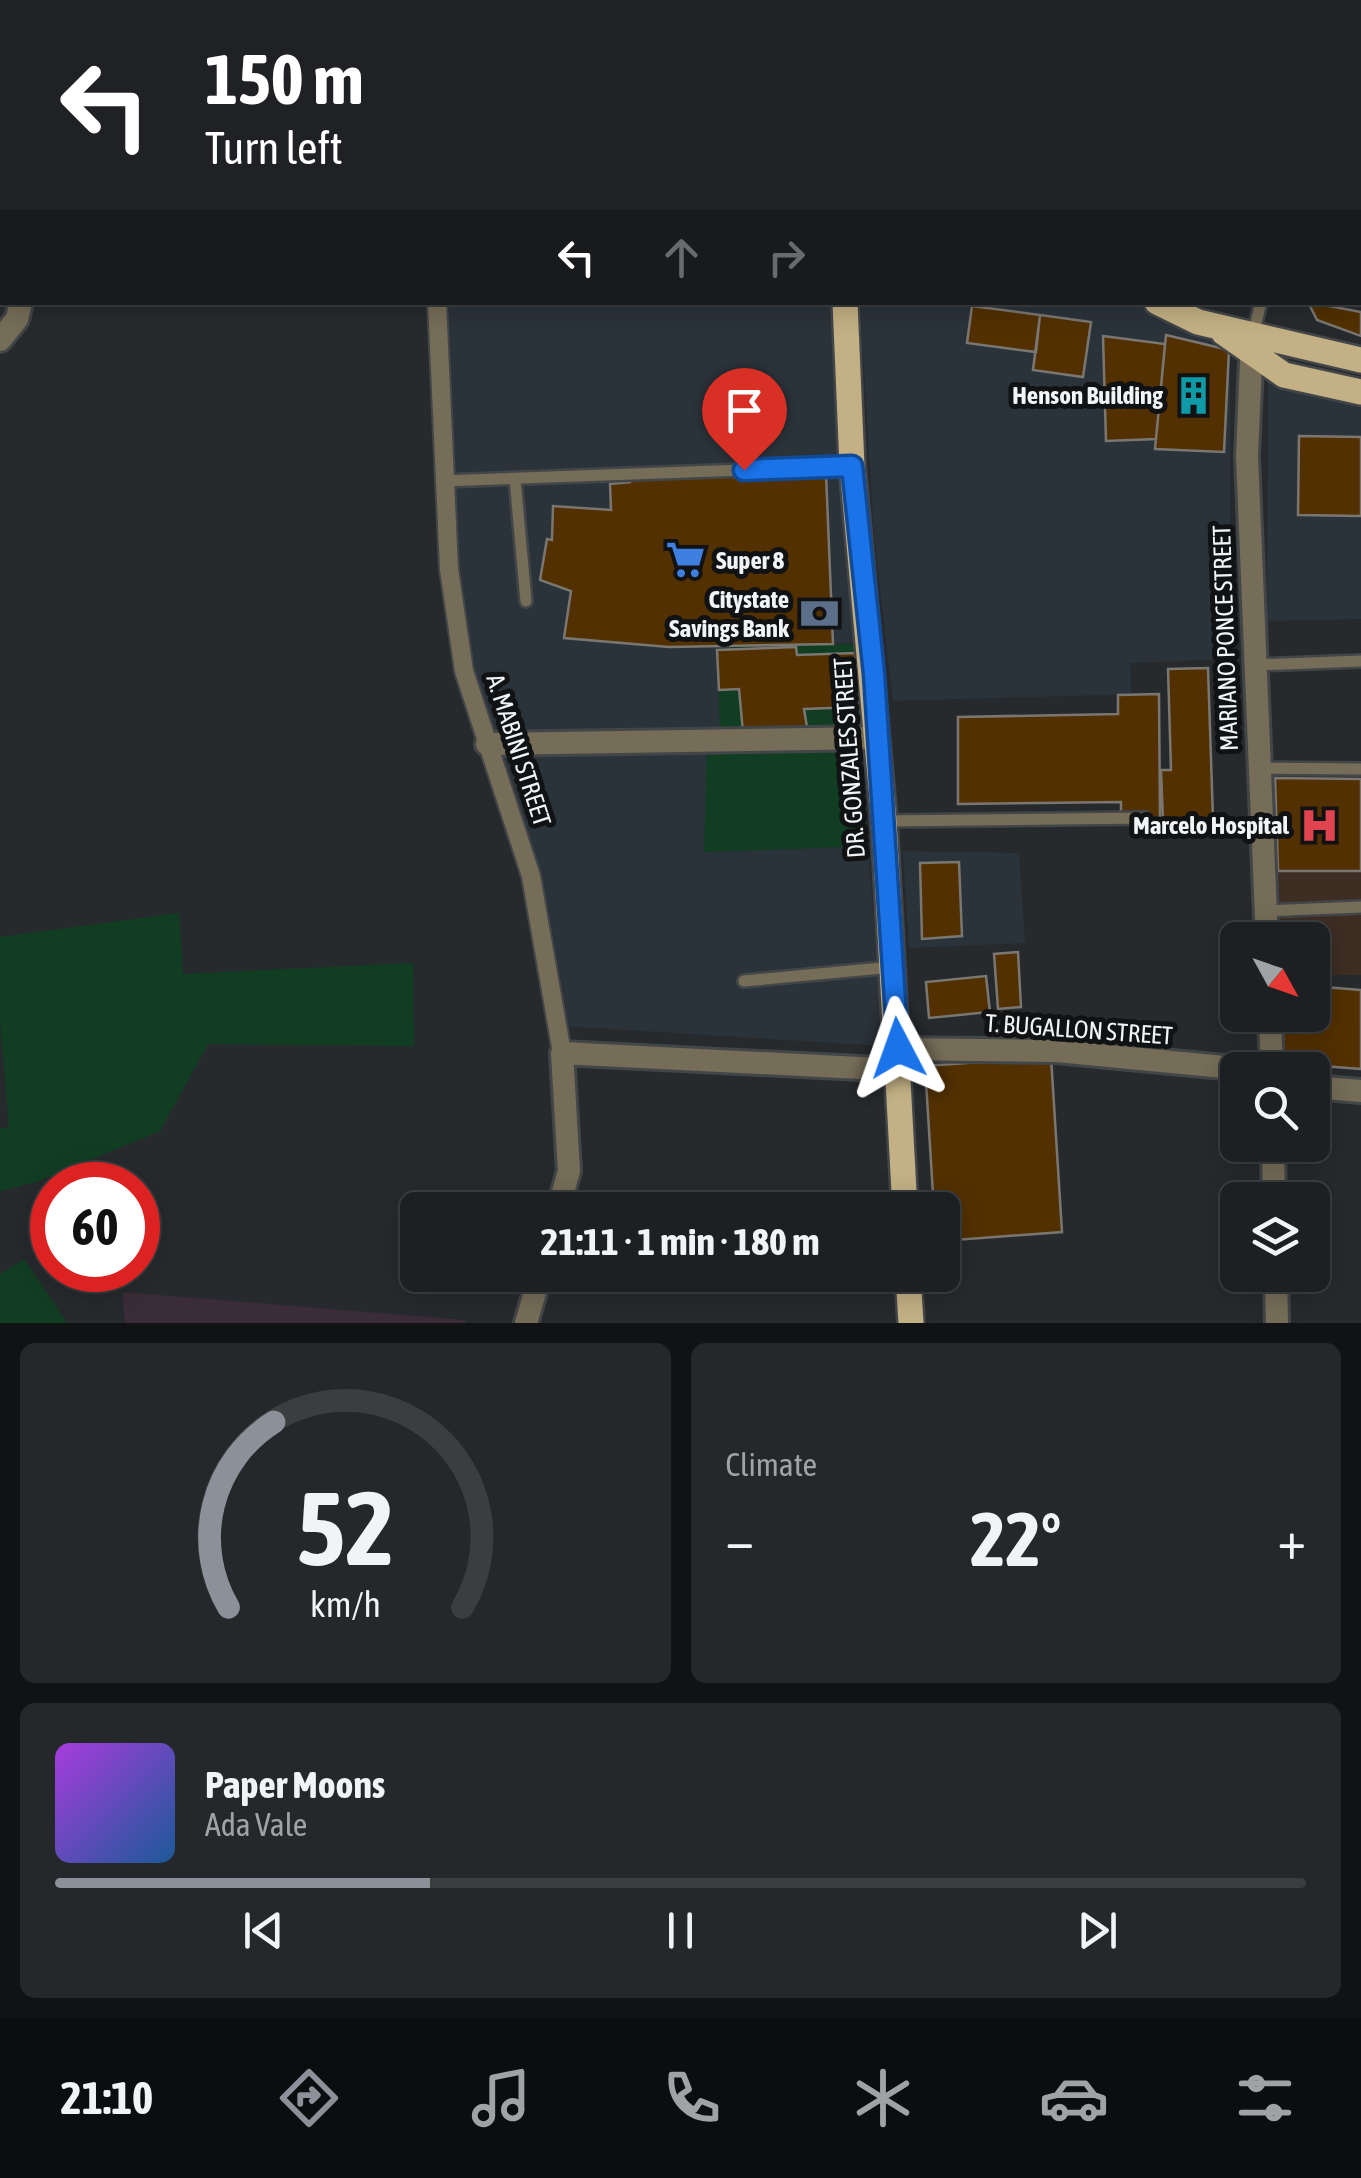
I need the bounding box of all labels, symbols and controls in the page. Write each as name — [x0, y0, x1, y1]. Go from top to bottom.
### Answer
text: 150 m — [205, 39, 364, 119]
icon: left — [40, 40, 170, 170]
text: Turn left — [205, 122, 343, 174]
icon: left — [549, 230, 604, 285]
icon: ahead — [654, 230, 709, 285]
icon: right — [759, 230, 814, 285]
pin — [702, 368, 787, 471]
building icon: Henson Building — [1172, 374, 1214, 416]
place label: Henson Building — [1012, 381, 1163, 409]
icon: arrive — [717, 383, 772, 438]
street label: MARIANO PONCE STREET — [1207, 525, 1243, 751]
supermarket icon: Super 8 — [665, 539, 707, 581]
place label: Super 8 — [716, 546, 785, 574]
place label: Citystate Savings Bank — [669, 585, 790, 642]
bank icon: Citystate Savings Bank — [798, 592, 840, 634]
street label: DR. GONZALES STREET — [828, 657, 870, 859]
street label: A. MABINI STREET — [481, 670, 557, 830]
hospital icon: Marcelo Hospital — [1298, 804, 1340, 846]
place label: Marcelo Hospital — [1133, 811, 1289, 839]
north arrow — [1220, 922, 1330, 1032]
map controls — [1220, 922, 1330, 1292]
position arrow — [846, 996, 950, 1100]
street label: T. BUGALLON STREET — [984, 1008, 1174, 1050]
button: search — [1220, 1052, 1330, 1162]
speed limit sign: 60 — [30, 1162, 160, 1292]
button: layers — [1220, 1182, 1330, 1292]
text: 21:11 · 1 min · 180 m — [540, 1220, 820, 1263]
text: Climate — [726, 1446, 817, 1483]
text: 52 — [296, 1468, 394, 1587]
text: 22° — [970, 1496, 1061, 1582]
text: − — [726, 1508, 754, 1571]
text: + — [1277, 1508, 1306, 1571]
text: km/h — [310, 1584, 381, 1625]
text: Paper Moons — [205, 1763, 385, 1806]
text: Ada Vale — [205, 1806, 307, 1843]
icon: previous — [236, 1903, 291, 1958]
icon: pause — [653, 1903, 708, 1958]
icon: next — [1070, 1903, 1125, 1958]
icon: directions — [274, 2063, 344, 2133]
icon: music — [466, 2063, 536, 2133]
icon: phone — [657, 2063, 727, 2133]
icon: climate — [848, 2063, 918, 2133]
icon: car — [1039, 2063, 1109, 2133]
icon: filters — [1230, 2063, 1300, 2133]
text: 21:10 — [61, 2072, 153, 2124]

